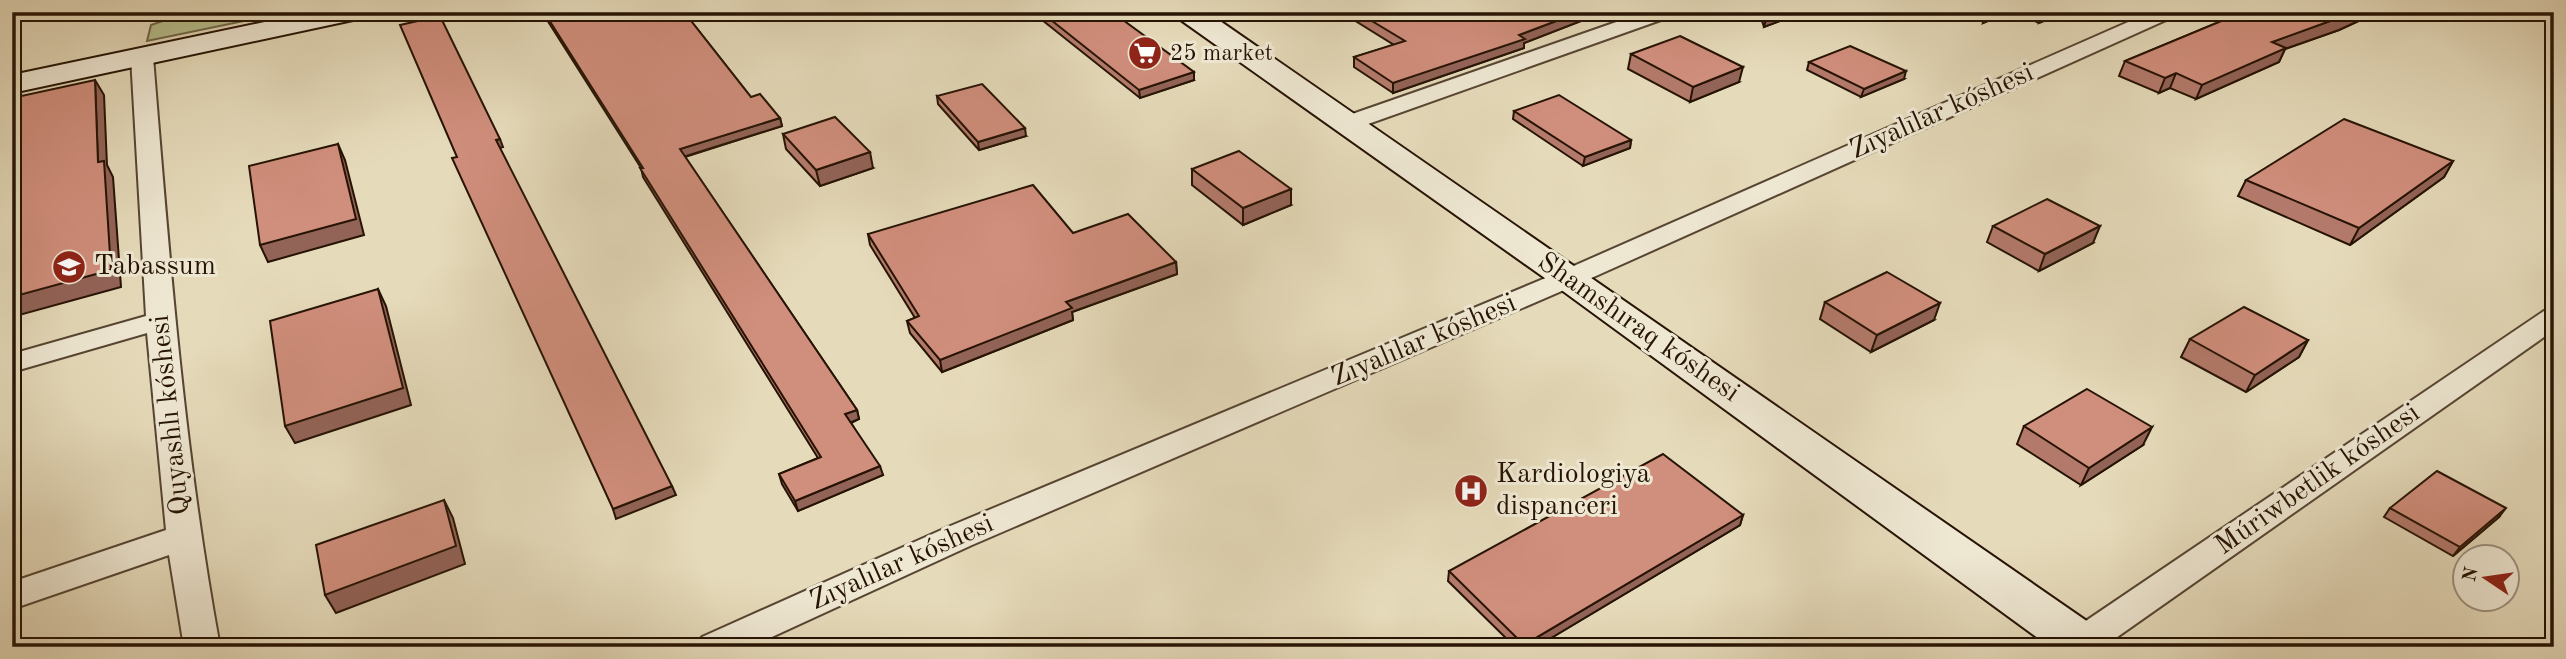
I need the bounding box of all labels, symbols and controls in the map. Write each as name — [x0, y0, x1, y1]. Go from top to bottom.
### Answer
supermarket icon: 25 market — [1126, 34, 1164, 72]
place label: 25 market — [1170, 42, 1273, 65]
street label: Zıyalılar kóshesi — [1846, 59, 2038, 165]
school or university icon: Tabassum — [50, 248, 88, 286]
street label: Shamshıraq kóshesi — [1532, 248, 1744, 408]
place label: Tabassum — [94, 253, 216, 281]
street label: Zıyalılar kóshesi — [1327, 289, 1521, 393]
street label: Quyashlı kóshesi — [147, 314, 195, 516]
street label: Múriwbetlik kóshesi — [2211, 399, 2425, 561]
place label: Kardiologiya dispanceri — [1496, 461, 1651, 521]
hospital icon: Kardiologiya dispanceri — [1452, 472, 1490, 510]
street label: Zıyalılar kóshesi — [806, 510, 998, 616]
north arrow — [2450, 544, 2520, 614]
text: N — [2461, 565, 2483, 584]

